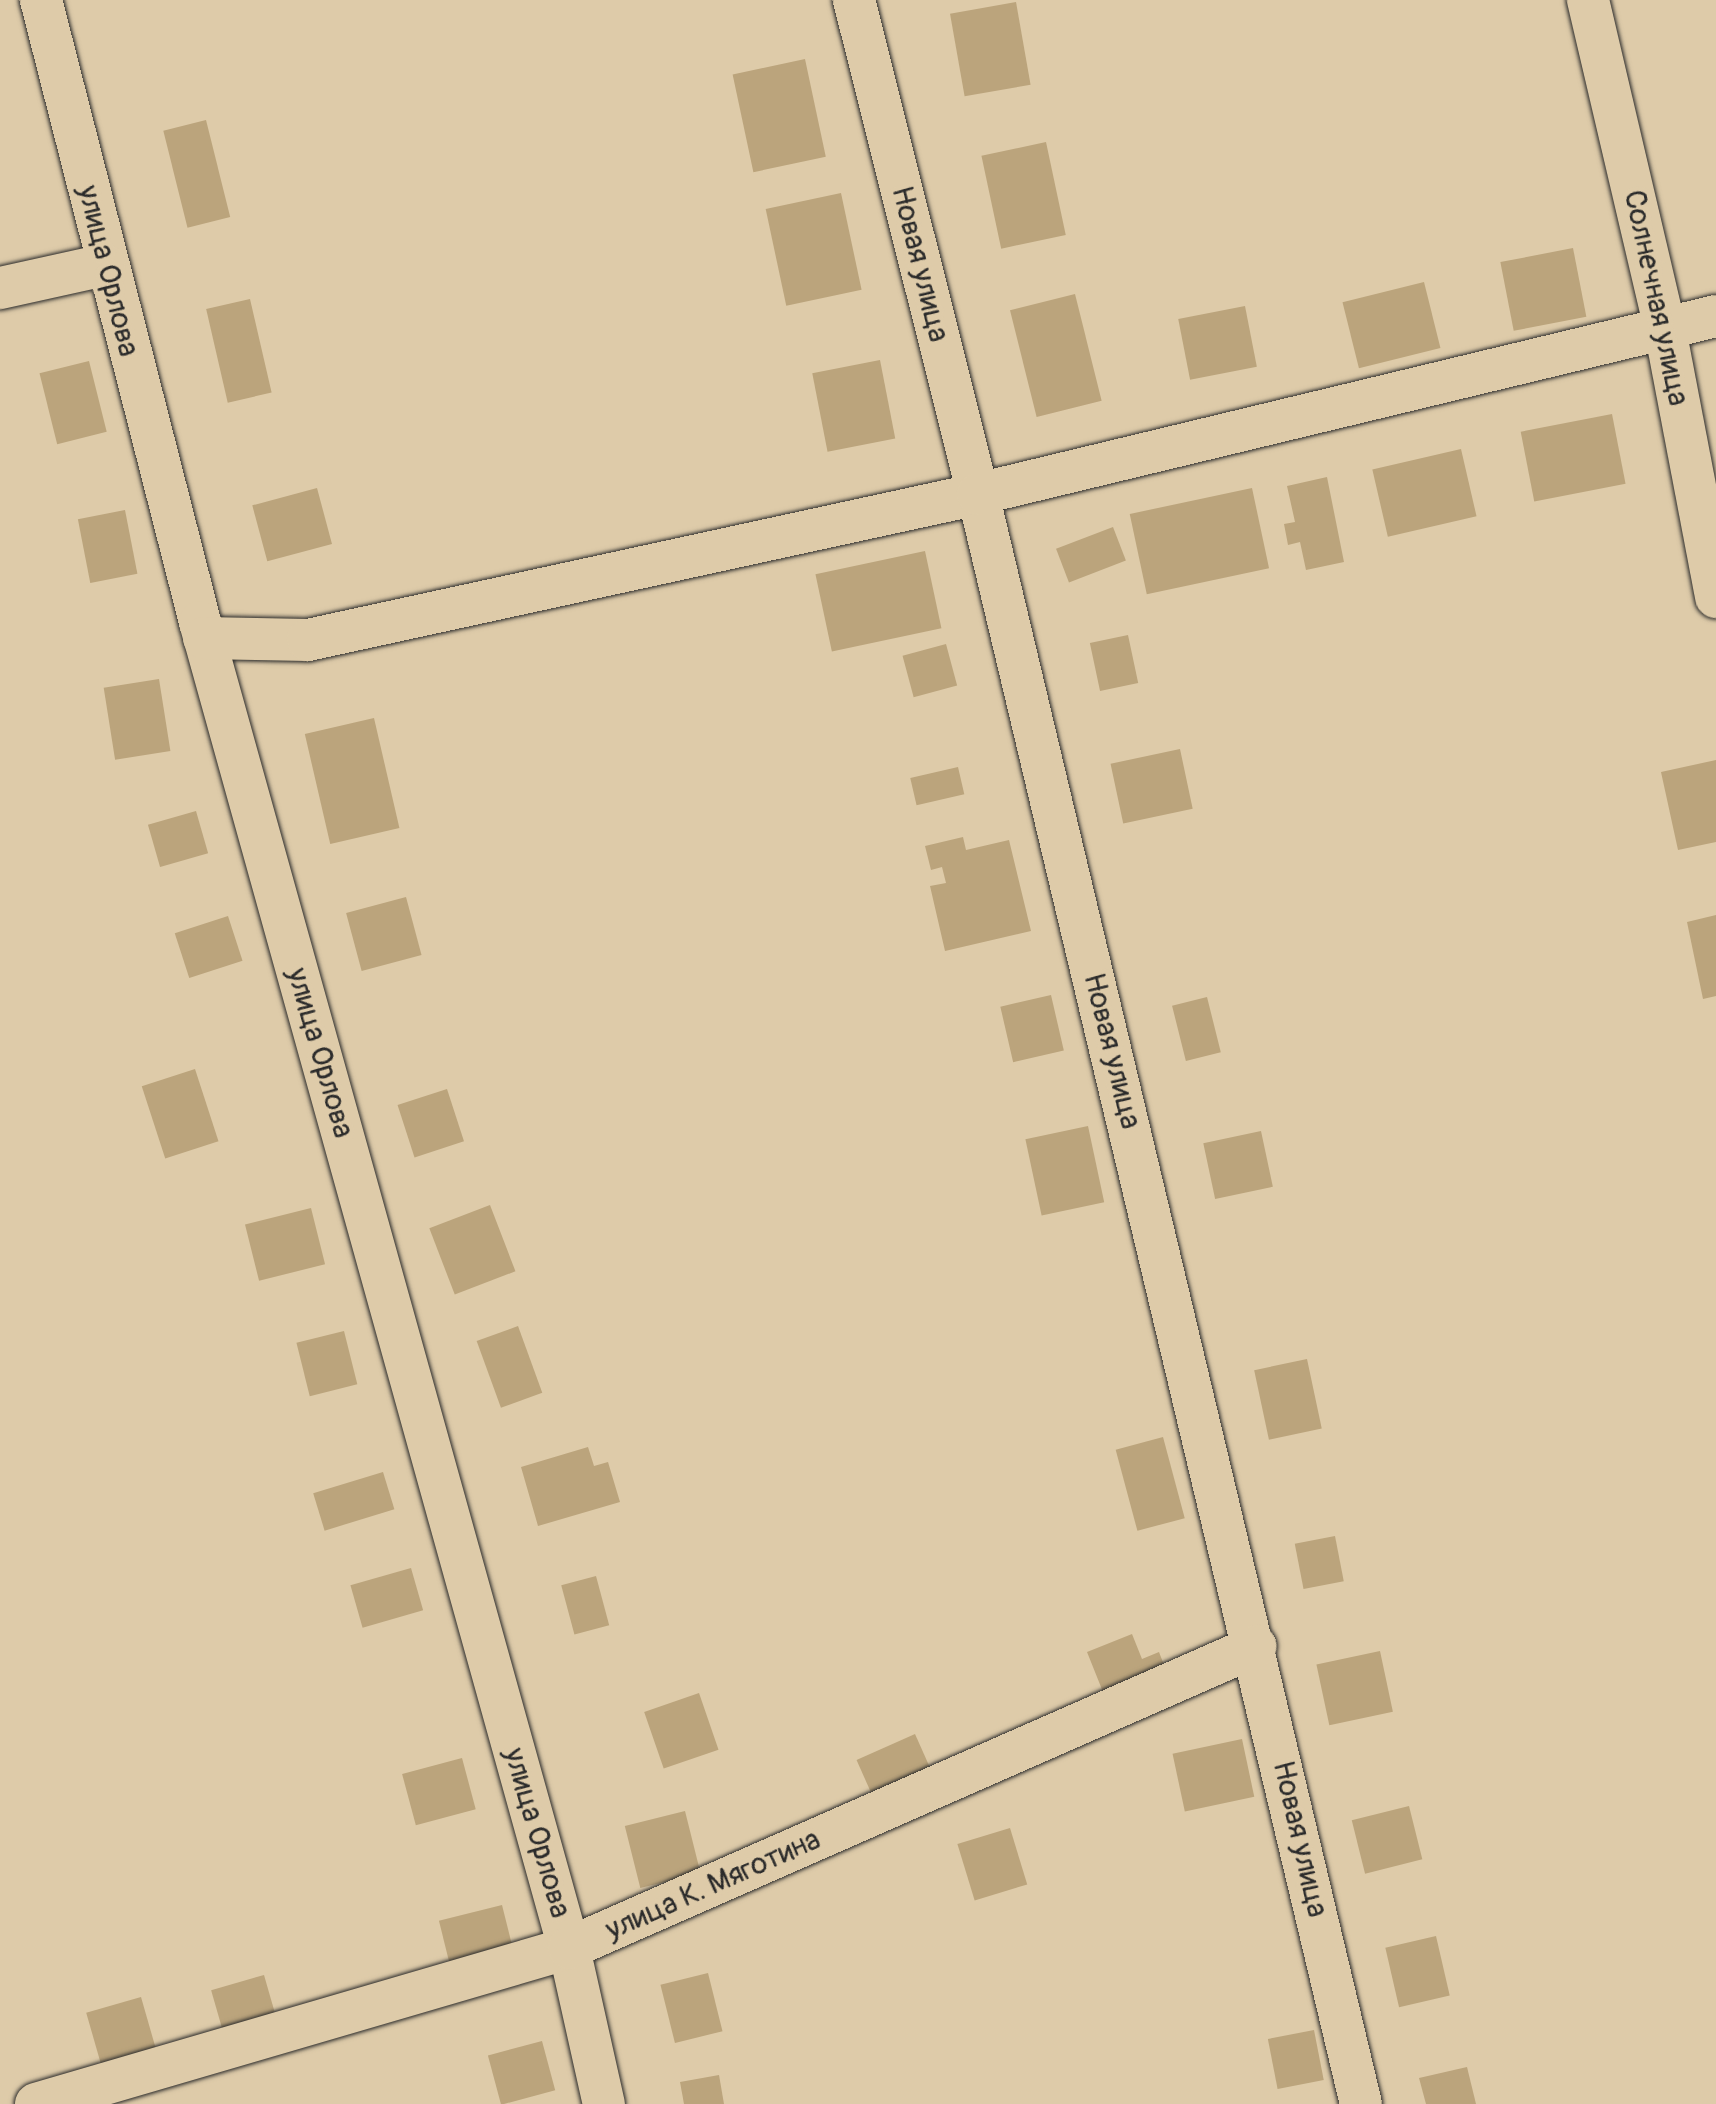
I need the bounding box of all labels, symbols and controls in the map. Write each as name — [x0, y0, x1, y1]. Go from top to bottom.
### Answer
street label: улица Орлова — [69, 182, 147, 360]
street label: Новая улица — [883, 182, 957, 346]
street label: Солнечная улица — [1616, 187, 1696, 409]
street label: улица Орлова — [279, 964, 361, 1142]
street label: Новая улица — [1075, 969, 1149, 1133]
street label: улица Орлова — [496, 1744, 578, 1922]
street label: Новая улица — [1265, 1757, 1335, 1921]
street label: улица К. Мяготина — [600, 1822, 826, 1948]

